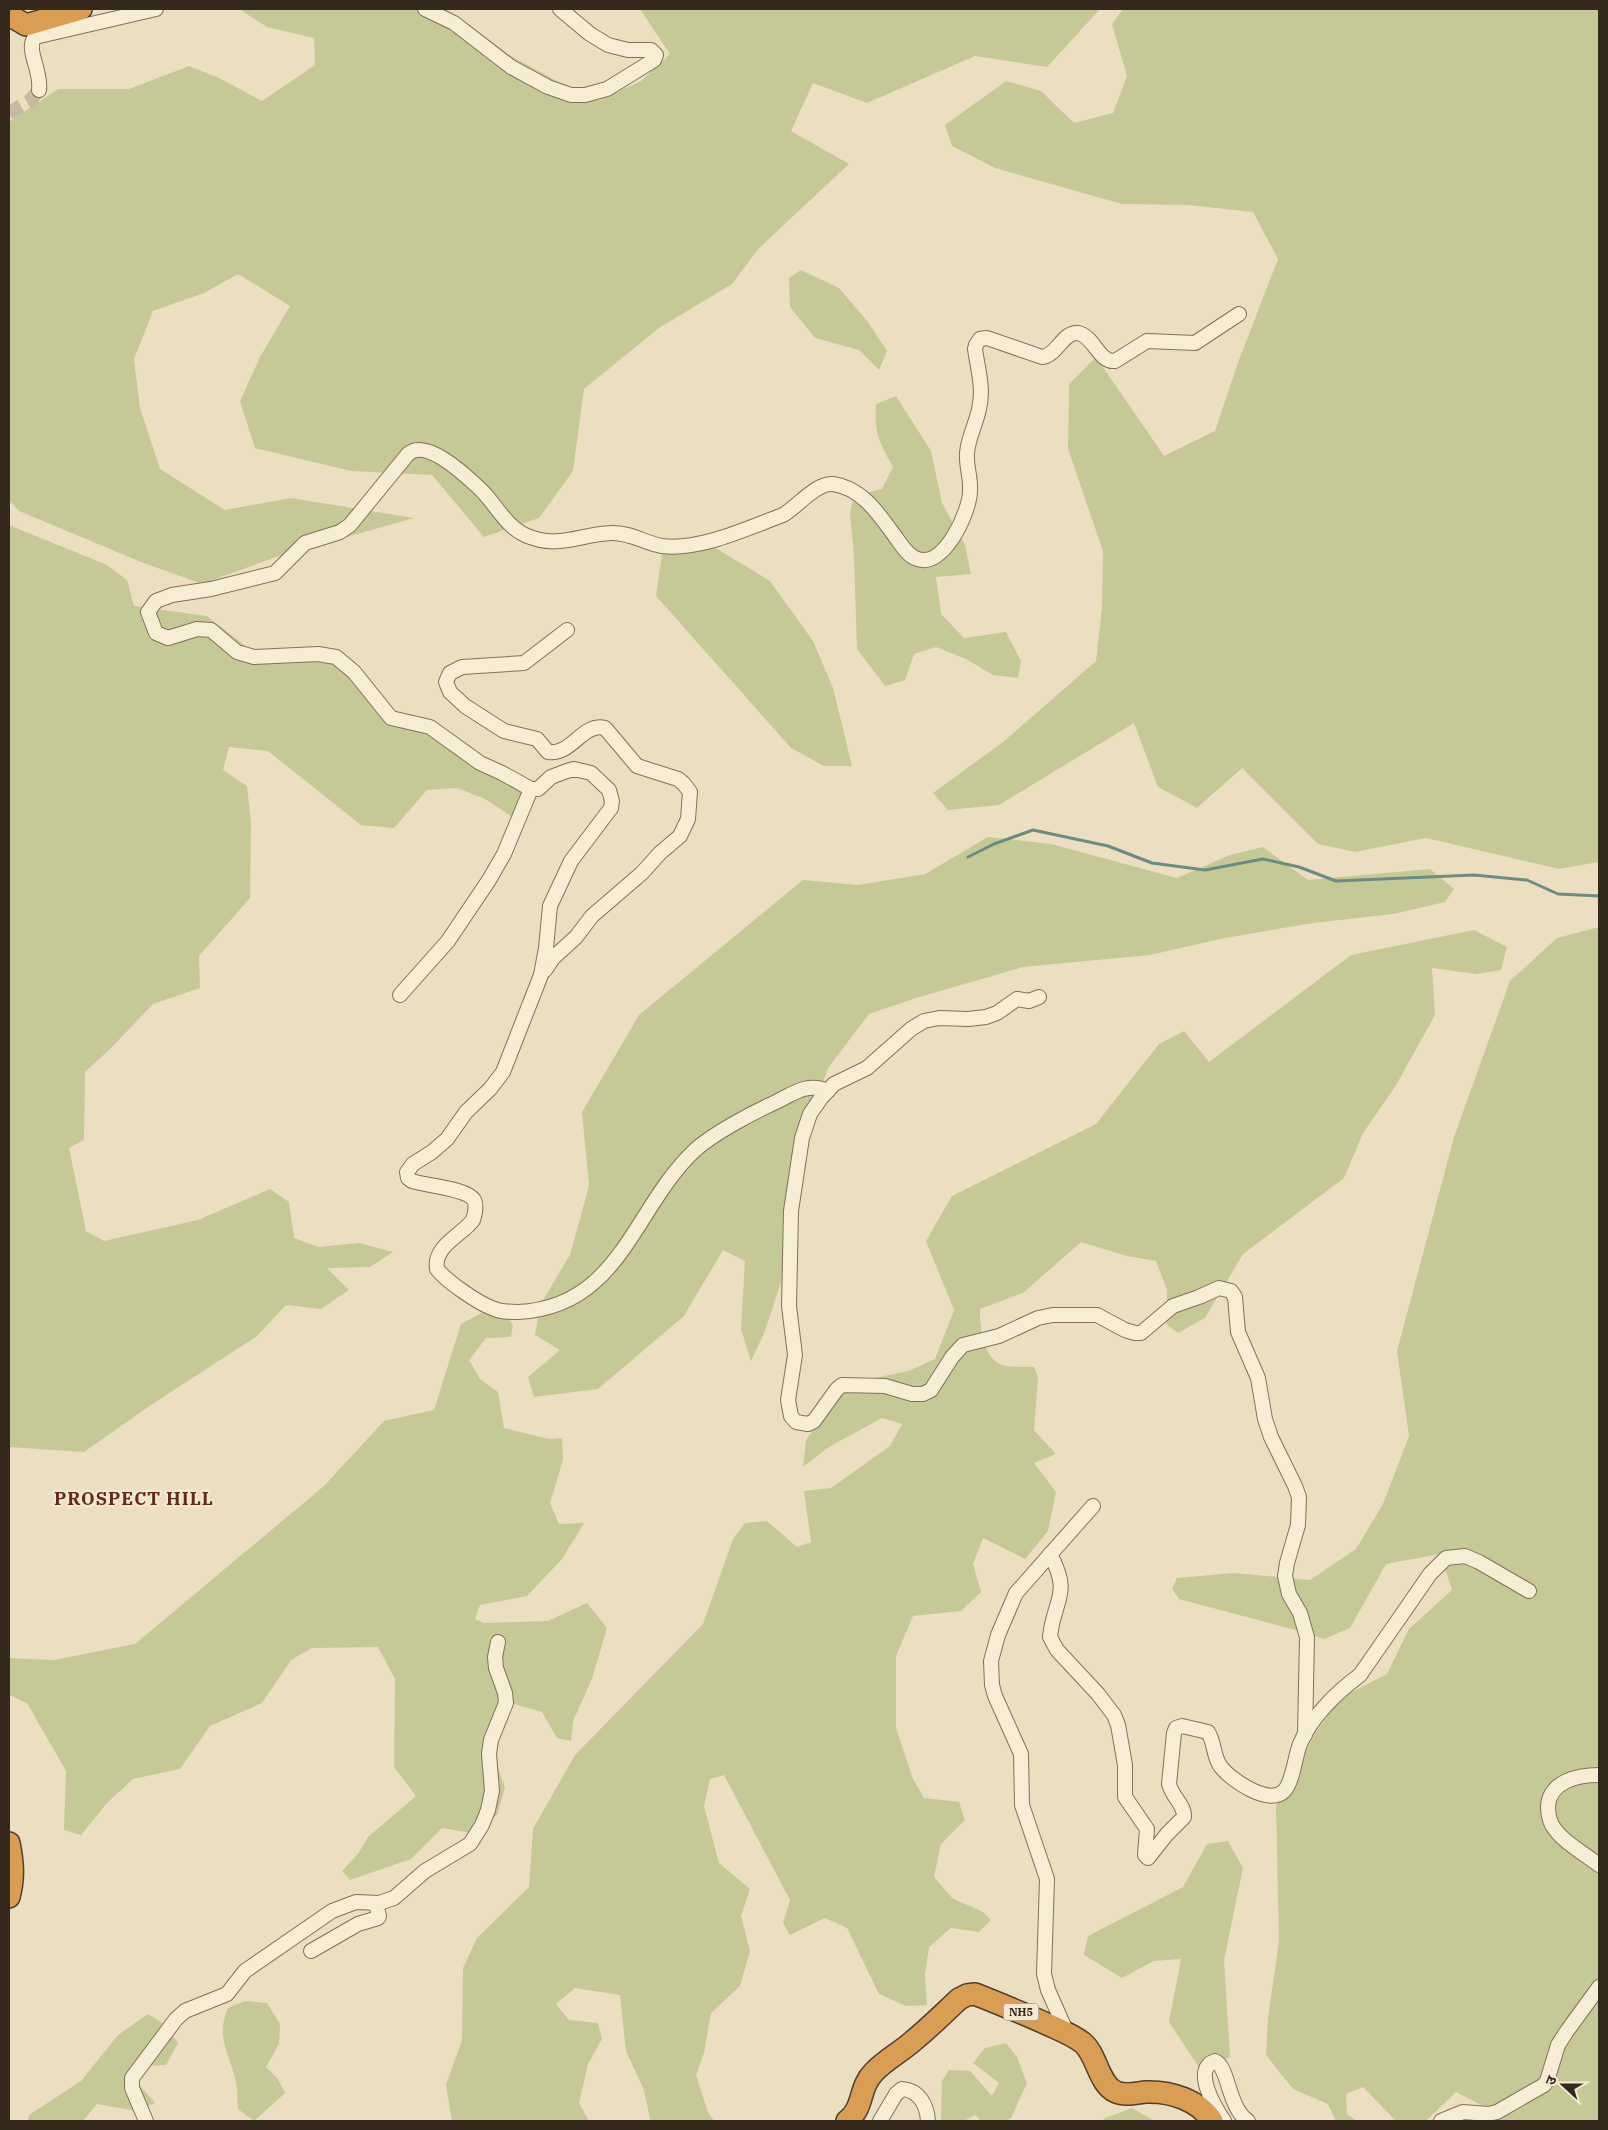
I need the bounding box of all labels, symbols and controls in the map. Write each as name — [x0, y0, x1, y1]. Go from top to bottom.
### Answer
district label: PROSPECT HILL — [54, 1487, 214, 1510]
road number: NH5 — [1004, 2004, 1038, 2020]
north arrow — [1538, 2060, 1588, 2110]
text: उ — [1541, 2073, 1561, 2087]

